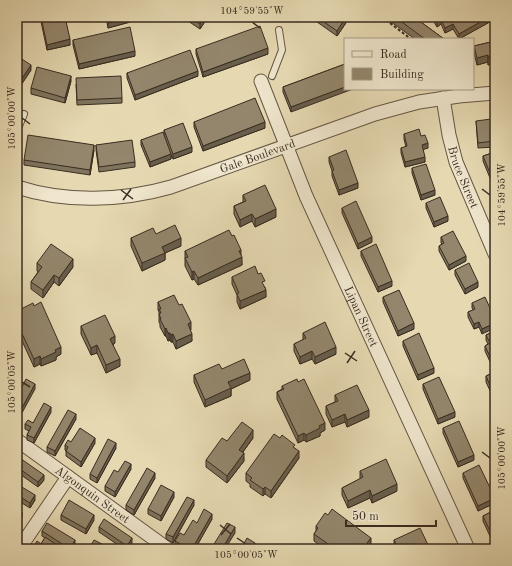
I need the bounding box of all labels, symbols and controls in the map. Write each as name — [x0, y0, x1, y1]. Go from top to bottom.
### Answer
text: 104°59'55"W — [220, 6, 284, 16]
legend — [344, 38, 474, 90]
text: Road — [380, 49, 407, 61]
text: Building — [380, 69, 424, 81]
text: 105°00'00"W — [7, 86, 17, 150]
street label: Gale Boulevard — [218, 138, 297, 176]
street label: Bruce Street — [445, 145, 480, 210]
text: 104°59'55"W — [497, 163, 507, 227]
street label: Lipan Street — [341, 285, 379, 349]
text: 105°00'05"W — [7, 350, 17, 414]
text: 105°00'00"W — [497, 426, 507, 490]
street label: Algonquin Street — [52, 464, 131, 526]
scale bar — [346, 502, 436, 528]
text: 50 m — [352, 510, 379, 523]
text: 105°00'05"W — [214, 550, 278, 560]

